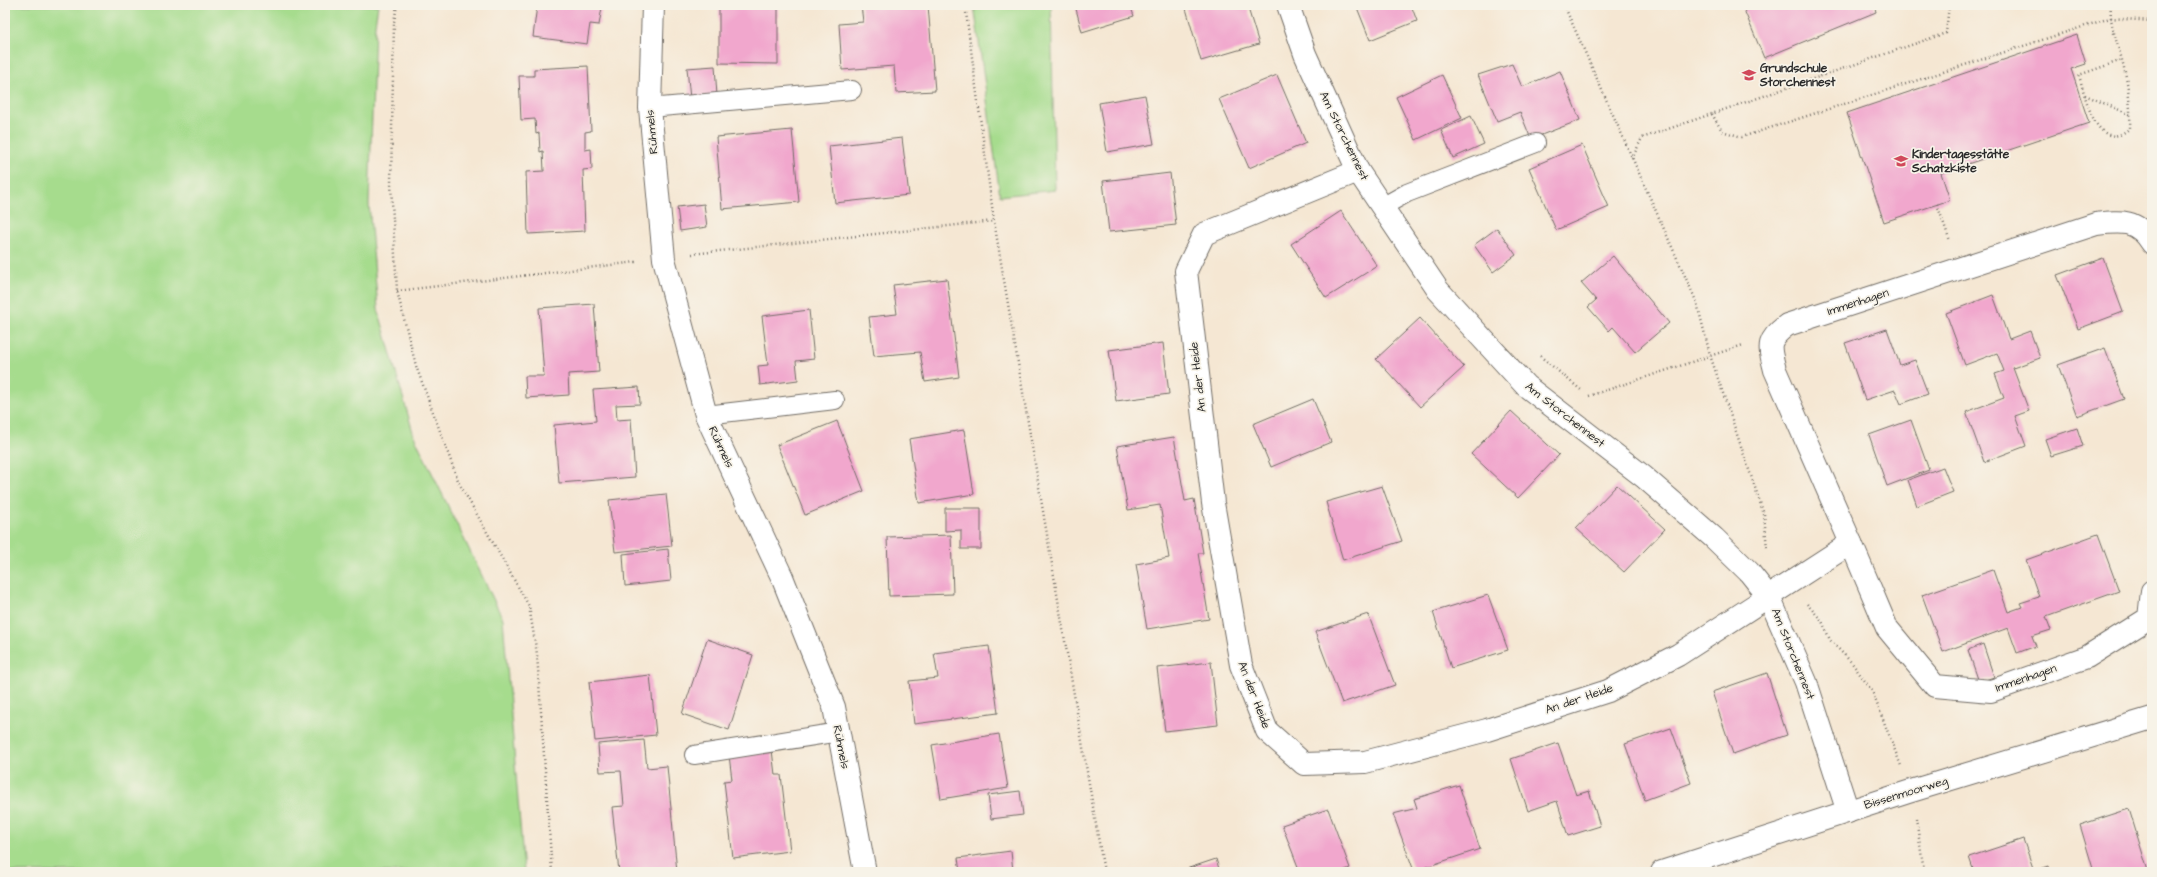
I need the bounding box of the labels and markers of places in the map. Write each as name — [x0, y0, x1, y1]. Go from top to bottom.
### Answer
place label: Grundschule Storchennest — [1759, 60, 1835, 91]
school or university icon: Grundschule Storchennest — [1741, 67, 1757, 83]
place label: Kindertagesstätte Schatzkiste — [1911, 146, 2010, 177]
school or university icon: Kindertagesstätte Schatzkiste — [1893, 153, 1909, 169]

